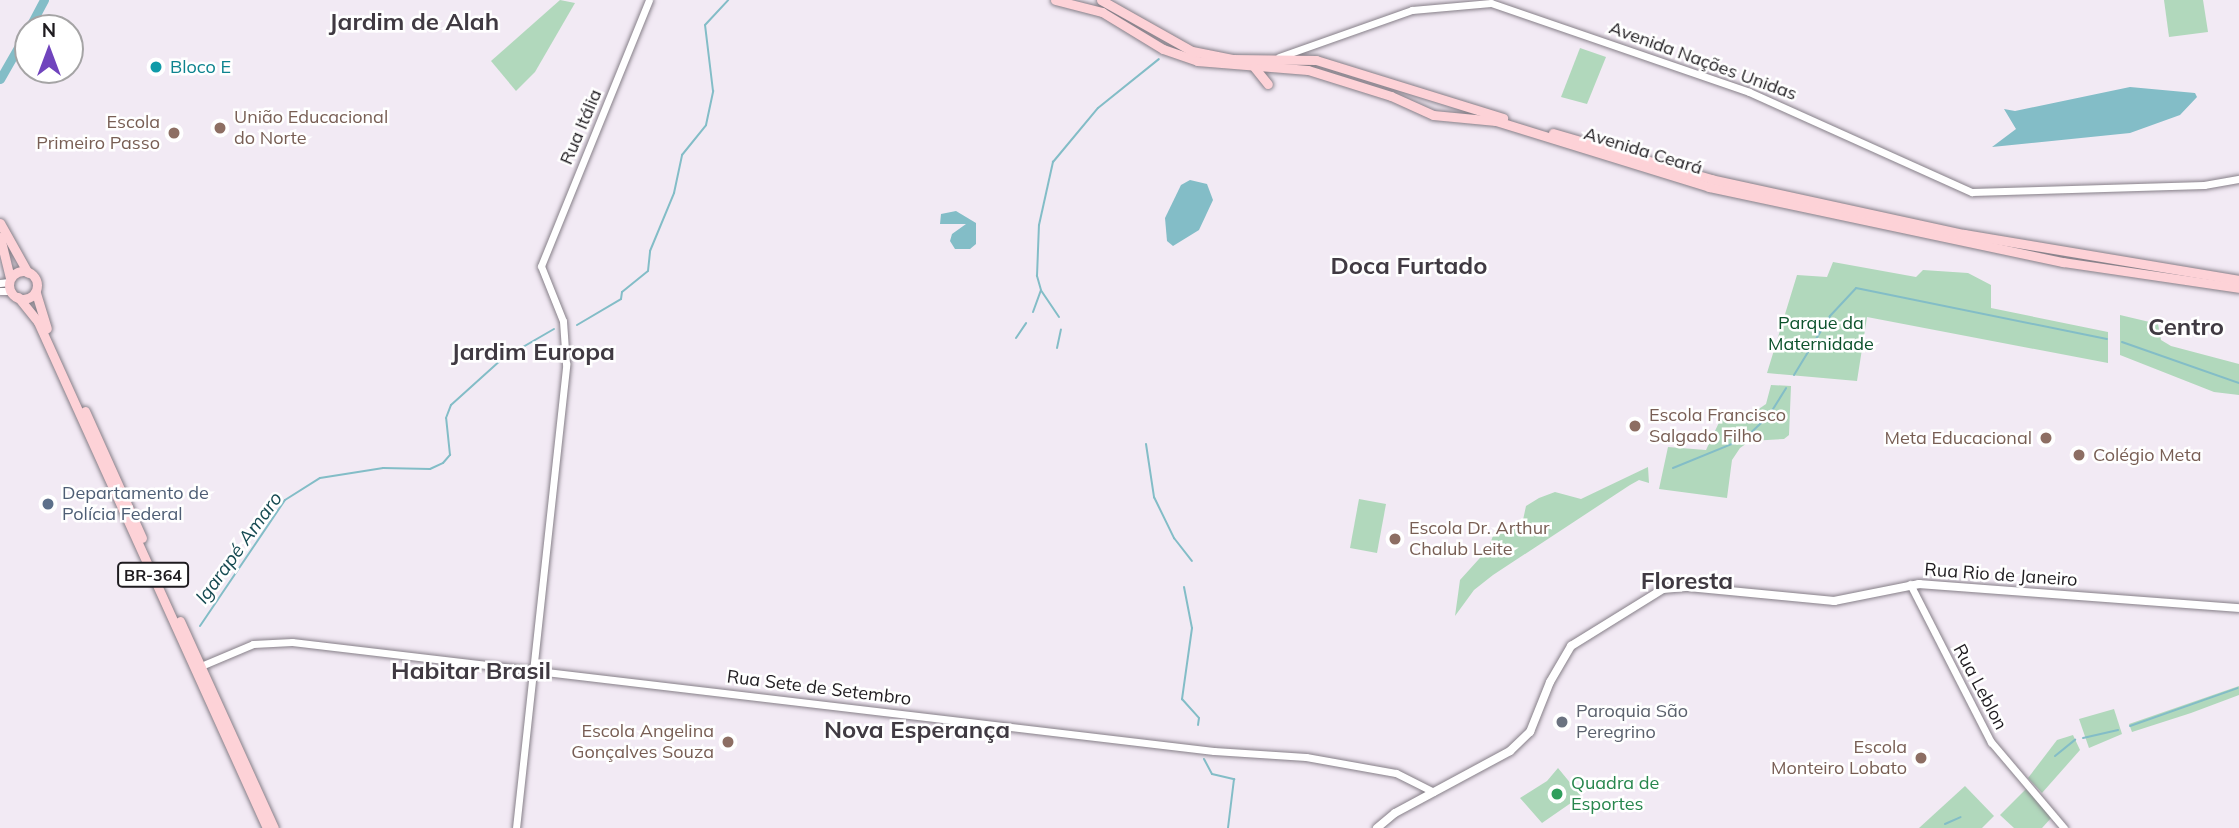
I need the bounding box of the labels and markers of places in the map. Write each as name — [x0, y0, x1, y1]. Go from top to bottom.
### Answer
place label: Bloco E — [170, 56, 231, 78]
marker: Bloco E — [148, 59, 164, 75]
place label: União Educacional do Norte — [234, 107, 388, 150]
place label: Escola Primeiro Passo — [36, 112, 160, 154]
marker: União Educacional do Norte — [212, 120, 228, 136]
marker: Escola Primeiro Passo — [166, 125, 182, 141]
place label: Escola Francisco Salgado Filho — [1649, 405, 1786, 448]
marker: Escola Francisco Salgado Filho — [1627, 418, 1643, 434]
place label: Meta Educacional — [1885, 427, 2032, 449]
marker: Meta Educacional — [2038, 430, 2054, 446]
place label: Colégio Meta — [2093, 444, 2201, 466]
marker: Colégio Meta — [2071, 447, 2087, 463]
place label: Departamento de Polícia Federal — [62, 483, 209, 526]
marker: Departamento de Polícia Federal — [40, 496, 56, 512]
place label: Escola Dr. Arthur Chalub Leite — [1409, 518, 1550, 560]
marker: Escola Dr. Arthur Chalub Leite — [1387, 531, 1403, 547]
place label: Paroquia São Peregrino — [1576, 701, 1688, 744]
marker: Paroquia São Peregrino — [1554, 714, 1570, 730]
place label: Escola Angelina Gonçalves Souza — [571, 721, 714, 764]
marker: Escola Angelina Gonçalves Souza — [720, 734, 736, 750]
place label: Escola Monteiro Lobato — [1771, 737, 1907, 780]
marker: Escola Monteiro Lobato — [1913, 750, 1929, 766]
place label: Quadra de Esportes — [1571, 773, 1659, 816]
marker: Quadra de Esportes — [1549, 786, 1565, 802]

